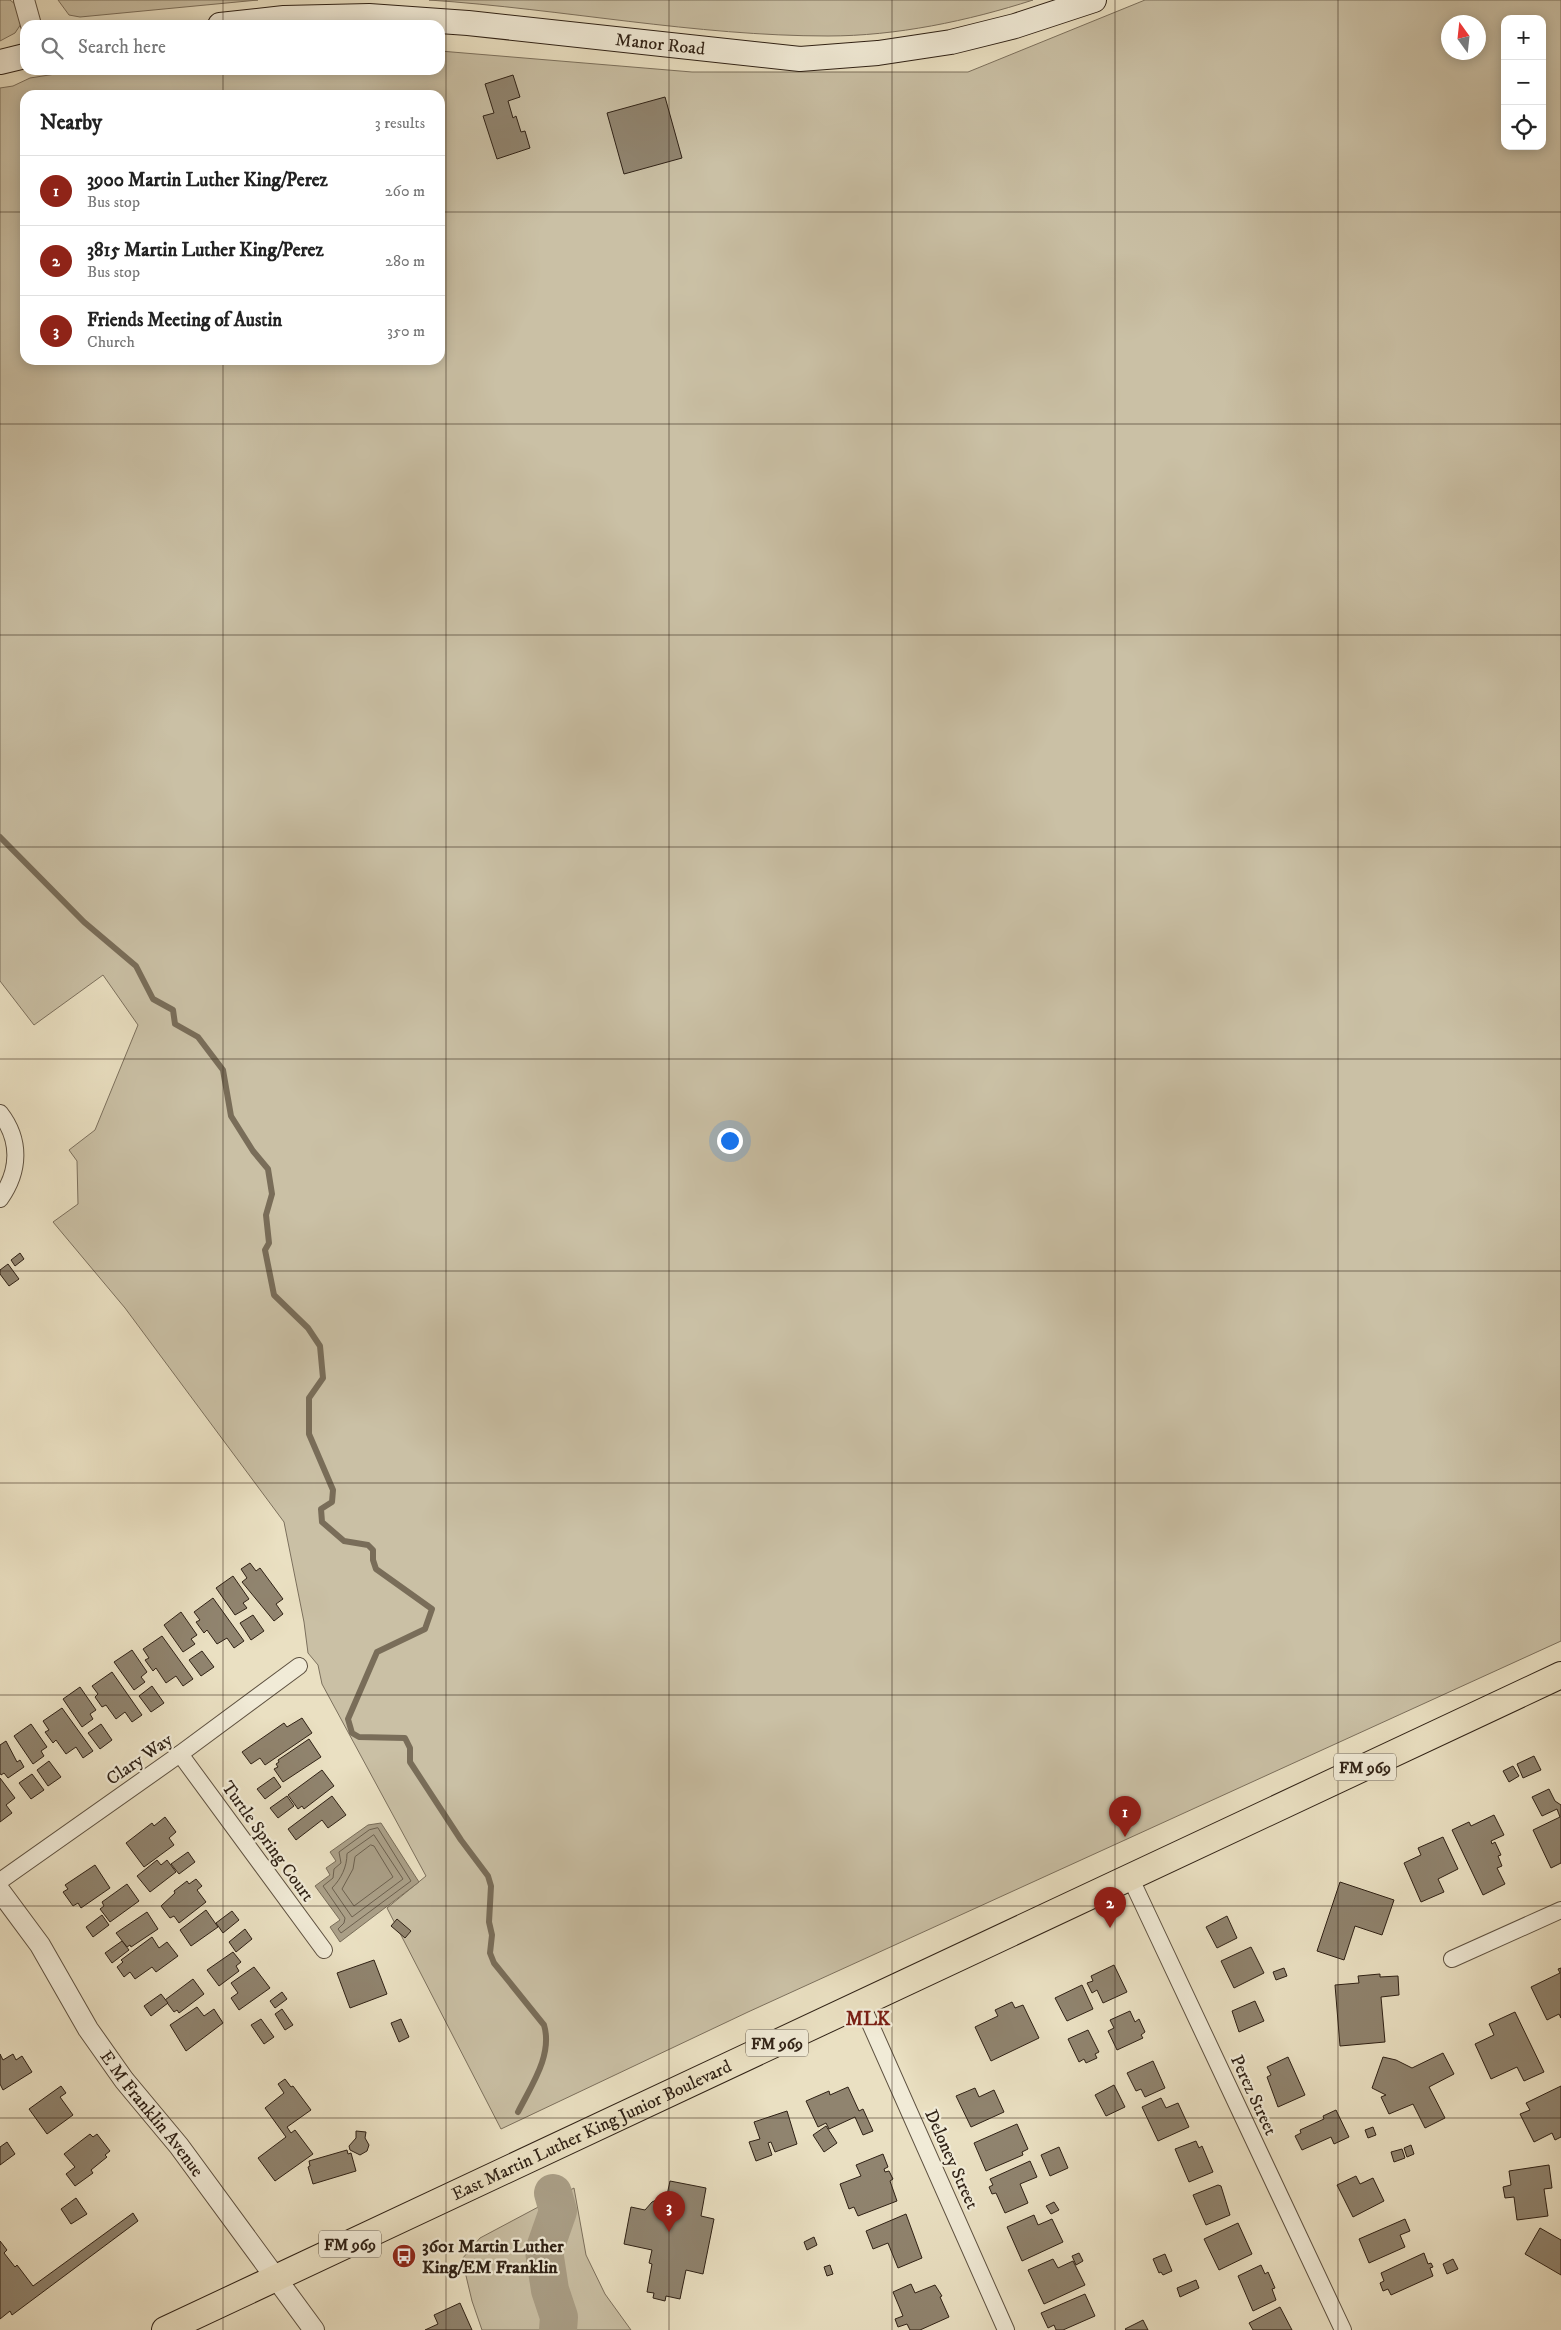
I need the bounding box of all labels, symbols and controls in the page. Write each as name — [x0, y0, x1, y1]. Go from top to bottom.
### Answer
north arrow — [1441, 15, 1486, 60]
map controls — [1501, 15, 1546, 150]
button: + — [1501, 15, 1546, 60]
search box — [20, 20, 445, 75]
street label: Manor Road — [614, 29, 706, 61]
icon: search — [38, 34, 66, 62]
text: Search here — [78, 36, 166, 59]
button: − — [1501, 60, 1546, 105]
button: locate — [1501, 105, 1546, 150]
text: Nearby — [40, 110, 102, 136]
text: 3 results — [375, 113, 425, 133]
text: 3900 Martin Luther King/Perez — [87, 169, 328, 192]
text: 1 — [53, 181, 59, 201]
text: 260 m — [385, 181, 425, 201]
text: Bus stop — [87, 192, 140, 212]
text: 3815 Martin Luther King/Perez — [87, 239, 324, 262]
text: 2 — [52, 251, 60, 271]
text: 280 m — [385, 251, 425, 271]
text: Bus stop — [87, 262, 140, 282]
text: Friends Meeting of Austin — [87, 309, 282, 332]
text: 3 — [53, 321, 59, 341]
text: 350 m — [387, 321, 425, 341]
text: Church — [87, 332, 135, 352]
your location — [717, 1128, 743, 1154]
street label: Clary Way — [102, 1729, 177, 1791]
road number: FM 969 — [1334, 1754, 1396, 1780]
street label: Turtle Spring Court — [216, 1777, 318, 1906]
pin: 1 — [1109, 1796, 1141, 1837]
pin: 2 — [1094, 1887, 1126, 1928]
district label: MLK — [846, 2008, 891, 2031]
road number: FM 969 — [746, 2030, 808, 2056]
street label: E M Franklin Avenue — [95, 2047, 208, 2182]
street label: Perez Street — [1225, 2052, 1281, 2139]
street label: East Martin Luther King Junior Boulevard — [448, 2056, 735, 2206]
street label: Deloney Street — [919, 2106, 983, 2213]
pin: 3 — [653, 2191, 685, 2232]
road number: FM 969 — [319, 2230, 381, 2258]
place label: 3601 Martin Luther King/EM Franklin — [422, 2236, 564, 2279]
bus stop icon: 3601 Martin Luther King/EM Franklin — [391, 2243, 417, 2269]

